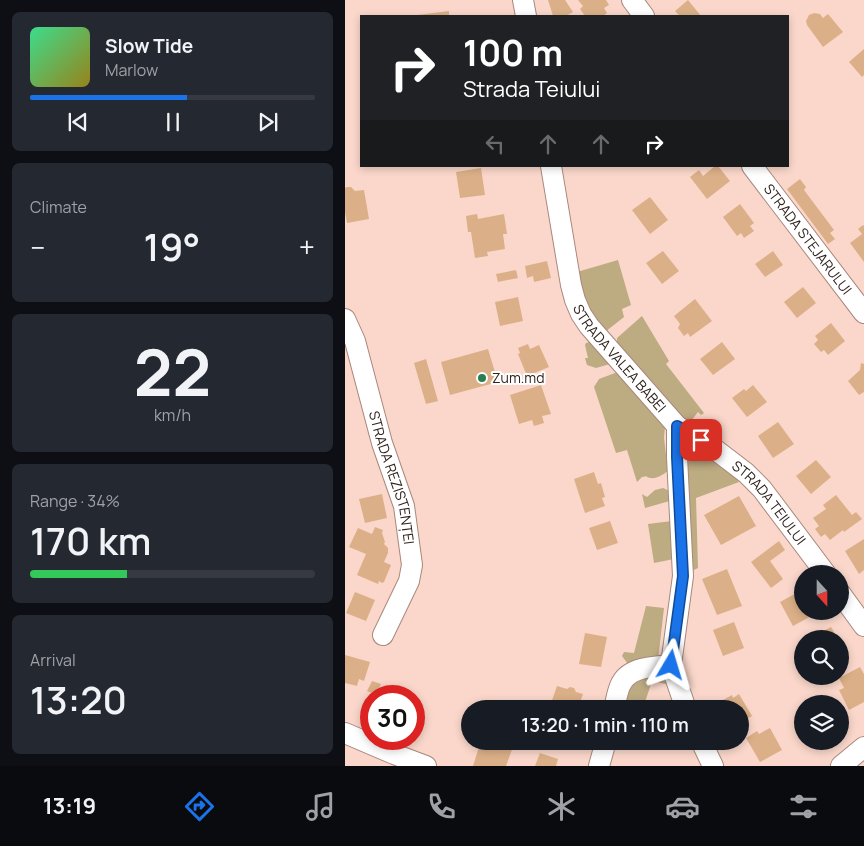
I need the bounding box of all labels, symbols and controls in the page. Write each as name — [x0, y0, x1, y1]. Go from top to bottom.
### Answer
text: 100 m — [463, 29, 563, 77]
text: Slow Tide — [105, 33, 193, 59]
icon: right — [380, 35, 445, 100]
text: Marlow — [105, 59, 158, 81]
text: Strada Teiului — [463, 74, 601, 104]
icon: previous — [64, 108, 92, 136]
icon: pause — [159, 108, 187, 136]
icon: next — [254, 108, 282, 136]
icon: left — [481, 130, 509, 158]
icon: ahead — [534, 130, 562, 158]
icon: ahead — [587, 130, 615, 158]
icon: right — [640, 130, 668, 158]
street label: STRADA STEJARULUI — [760, 180, 856, 298]
text: Climate — [30, 196, 87, 218]
text: 19° — [144, 220, 200, 272]
text: − — [30, 228, 45, 266]
text: + — [299, 228, 315, 266]
street label: STRADA VALEA BABEI — [569, 301, 671, 416]
text: 22 — [134, 327, 211, 416]
place label: Zum.md — [492, 368, 544, 387]
marker: Zum.md — [476, 372, 488, 384]
text: km/h — [154, 404, 191, 426]
street label: STRADA REZISTENȚEI — [365, 409, 419, 546]
pin — [680, 419, 722, 461]
icon: arrive — [687, 426, 715, 454]
street label: STRADA TEIULUI — [728, 456, 811, 548]
text: Range · 34% — [30, 490, 120, 512]
text: 170 km — [30, 514, 151, 566]
north arrow — [794, 565, 849, 620]
map controls — [794, 565, 849, 750]
button: search — [794, 630, 849, 685]
position arrow — [644, 638, 696, 690]
text: Arrival — [30, 649, 76, 671]
text: 13:20 — [30, 673, 127, 725]
speed limit sign: 30 — [360, 685, 425, 750]
button: layers — [794, 695, 849, 750]
text: 13:20 · 1 min · 110 m — [521, 712, 689, 738]
icon: directions — [182, 789, 217, 824]
icon: music — [303, 789, 338, 824]
icon: phone — [424, 789, 459, 824]
icon: climate — [544, 789, 579, 824]
icon: car — [665, 789, 700, 824]
icon: filters — [786, 789, 821, 824]
text: 13:19 — [43, 791, 96, 821]

